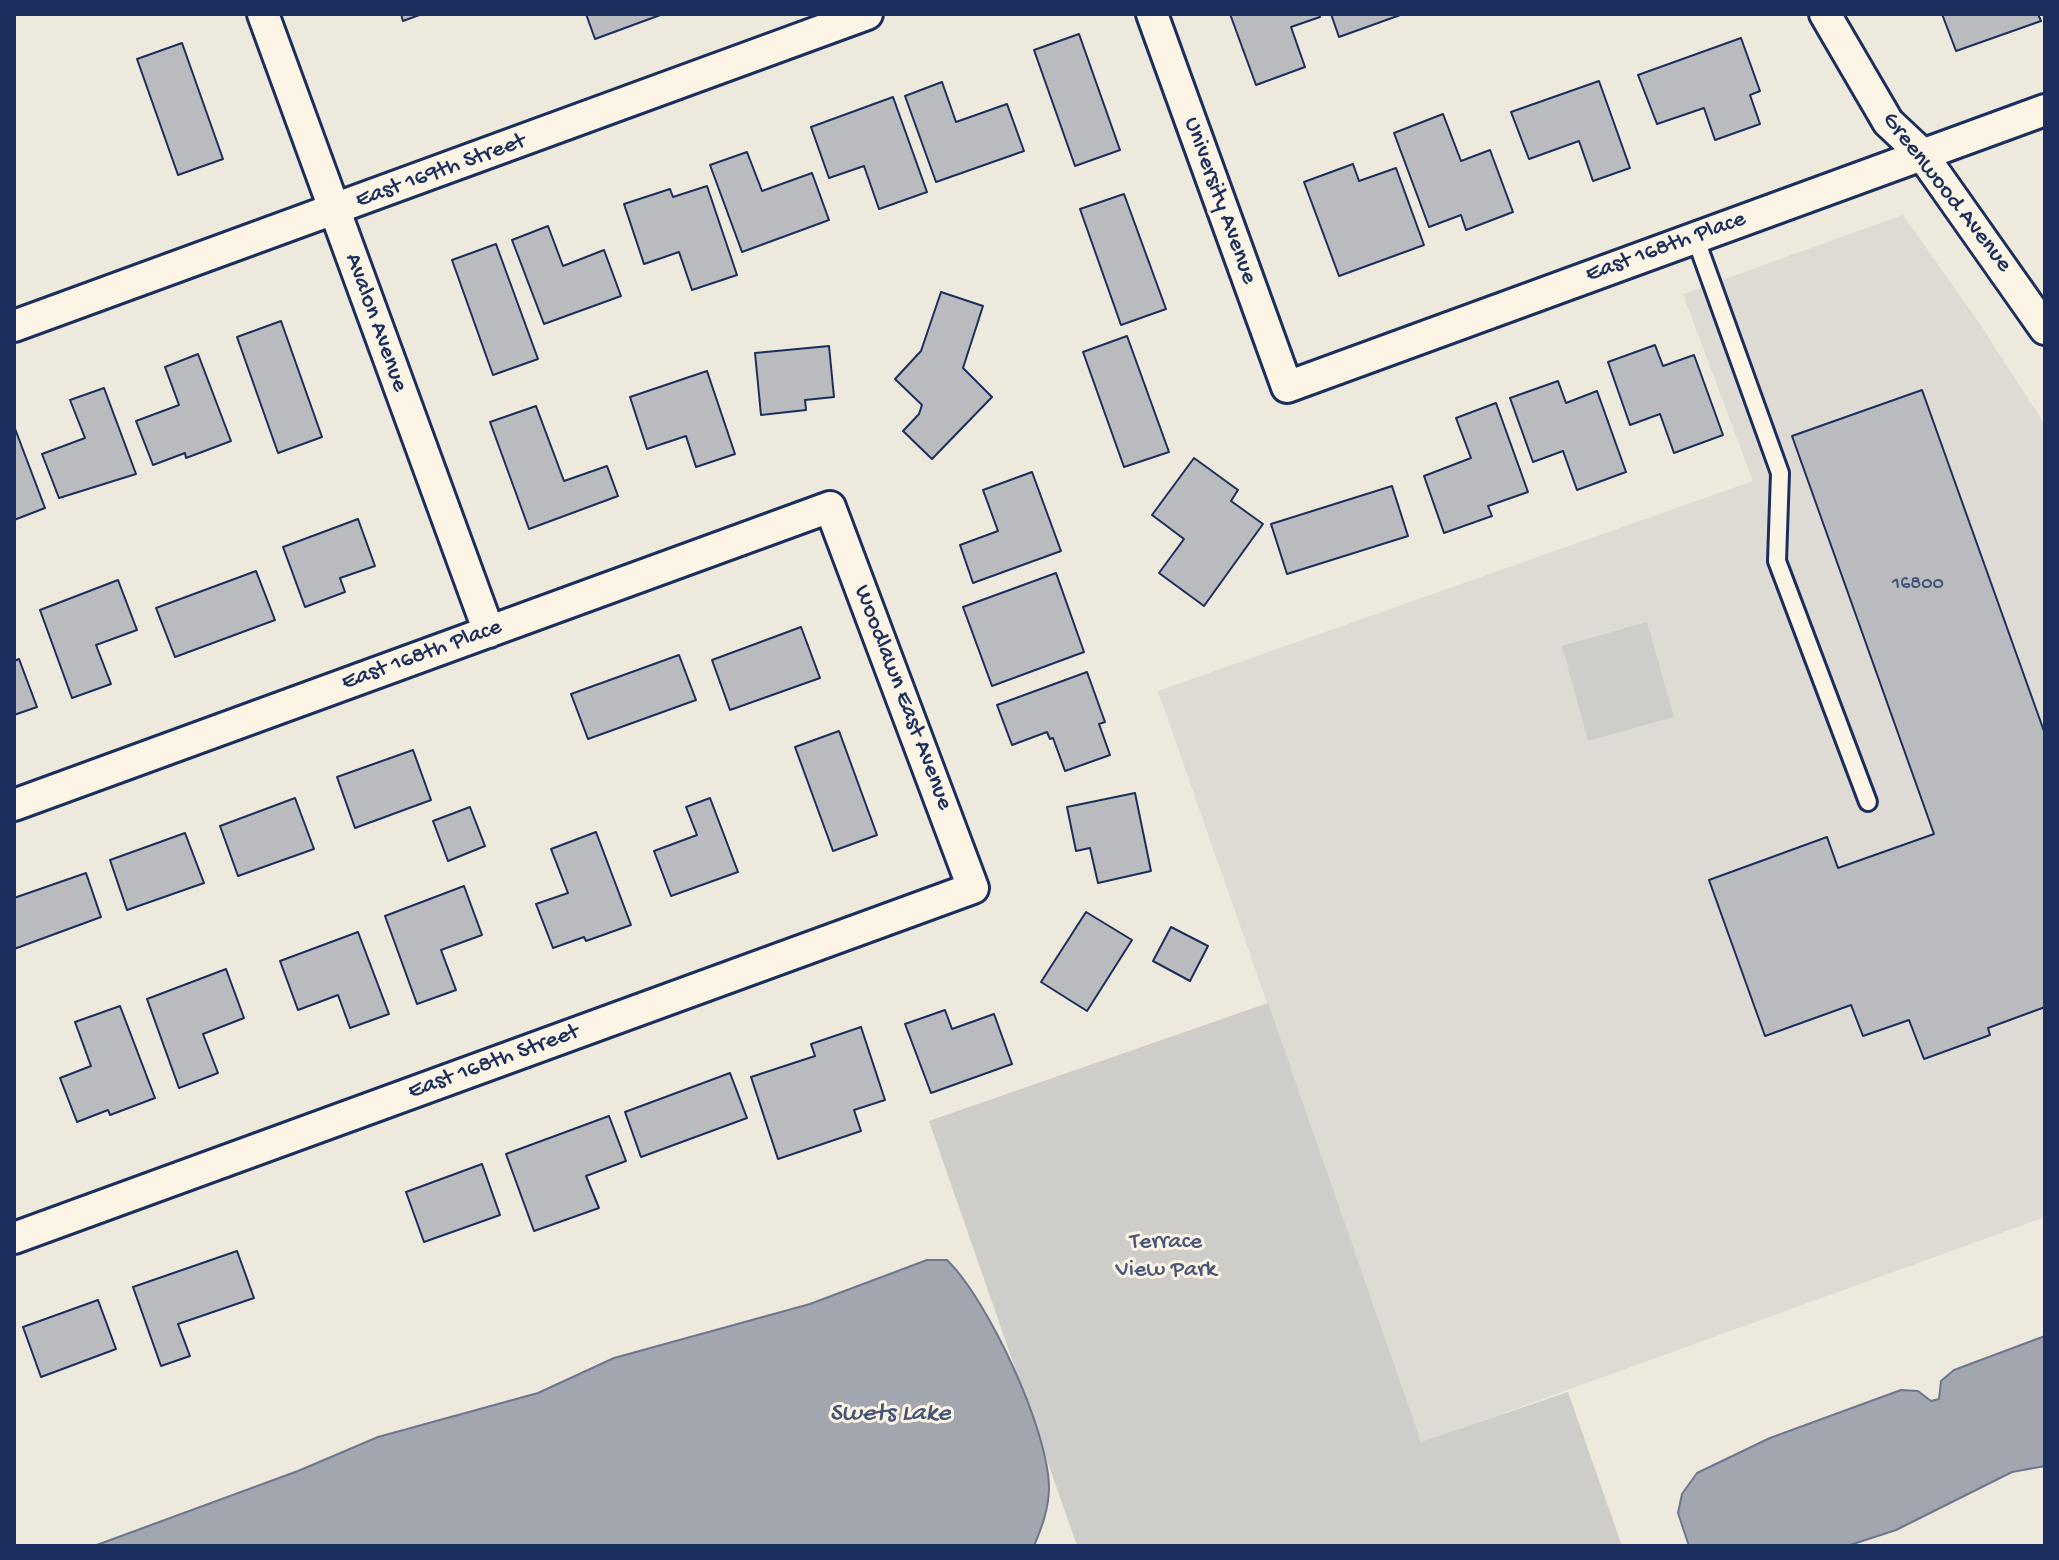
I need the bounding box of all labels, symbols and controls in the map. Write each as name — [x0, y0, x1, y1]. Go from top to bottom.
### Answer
street label: Greenwood Avenue — [1875, 107, 2017, 279]
street label: University Avenue — [1175, 114, 1263, 288]
street label: East 169th Street — [352, 128, 530, 216]
street label: East 168th Place — [1582, 206, 1750, 290]
street label: Avalon Avenue — [337, 250, 413, 396]
house number: 16800 — [1892, 573, 1944, 597]
street label: Woodlawn East Avenue — [846, 582, 958, 814]
street label: East 168th Place — [338, 614, 506, 698]
street label: East 168th Street — [405, 1019, 583, 1107]
park label: Terrace View Park — [1116, 1229, 1216, 1285]
water label: Swets Lake — [830, 1399, 950, 1431]

